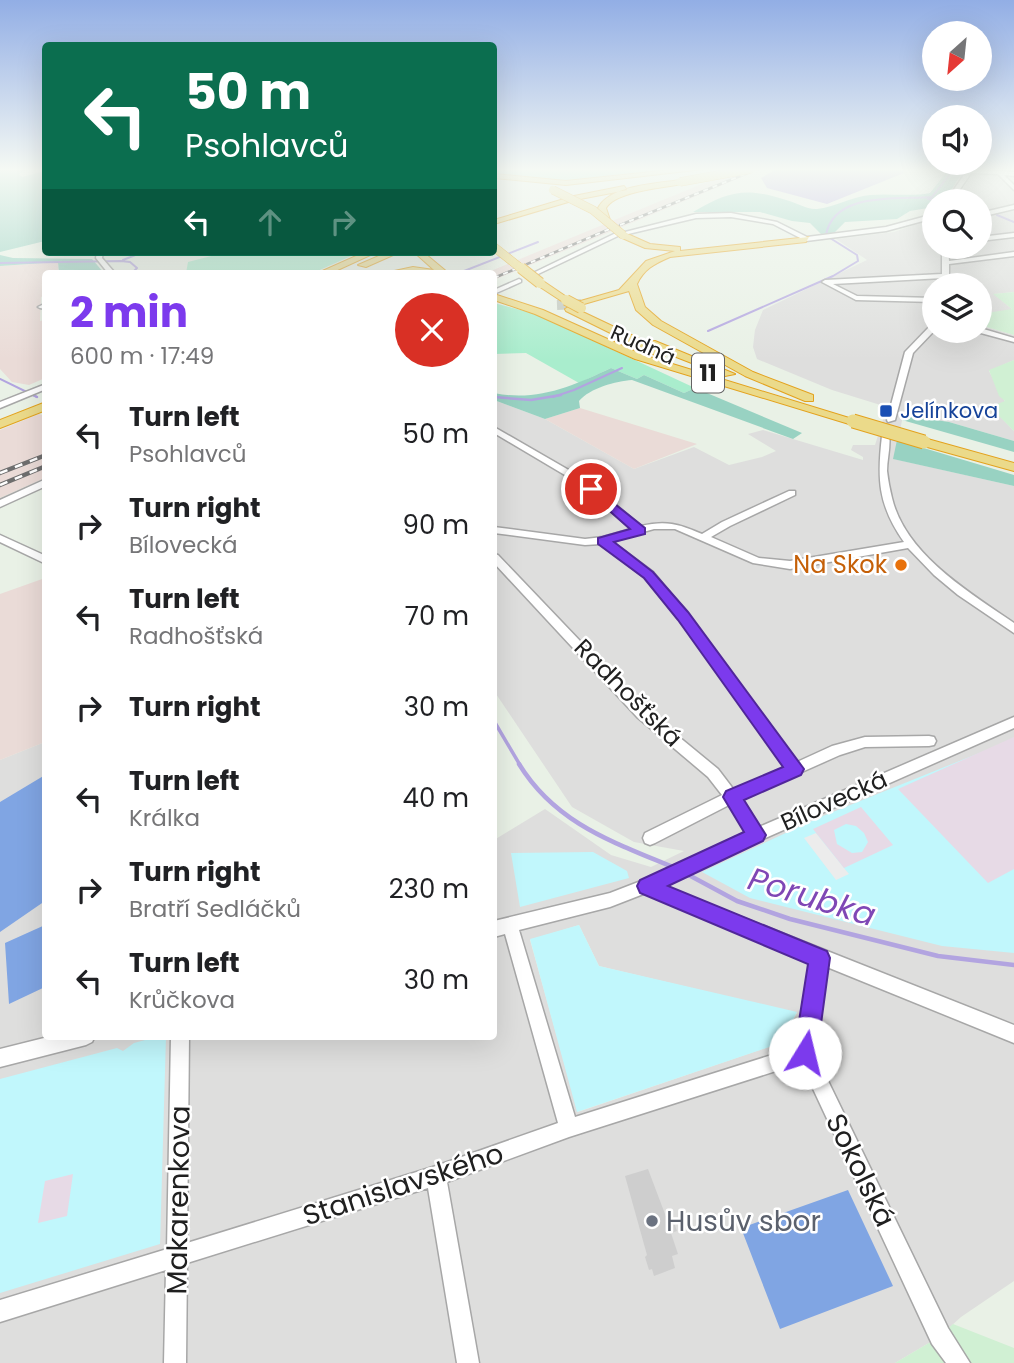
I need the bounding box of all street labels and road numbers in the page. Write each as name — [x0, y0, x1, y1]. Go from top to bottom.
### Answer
street label: Rudná — [606, 317, 680, 372]
road number: 11 — [692, 354, 724, 392]
street label: Radhošťská — [567, 631, 690, 754]
street label: Bílovecká — [775, 762, 892, 839]
street label: Makarenkova — [157, 1105, 200, 1295]
street label: Sokolská — [816, 1107, 905, 1233]
street label: Stanislavského — [298, 1134, 508, 1235]

